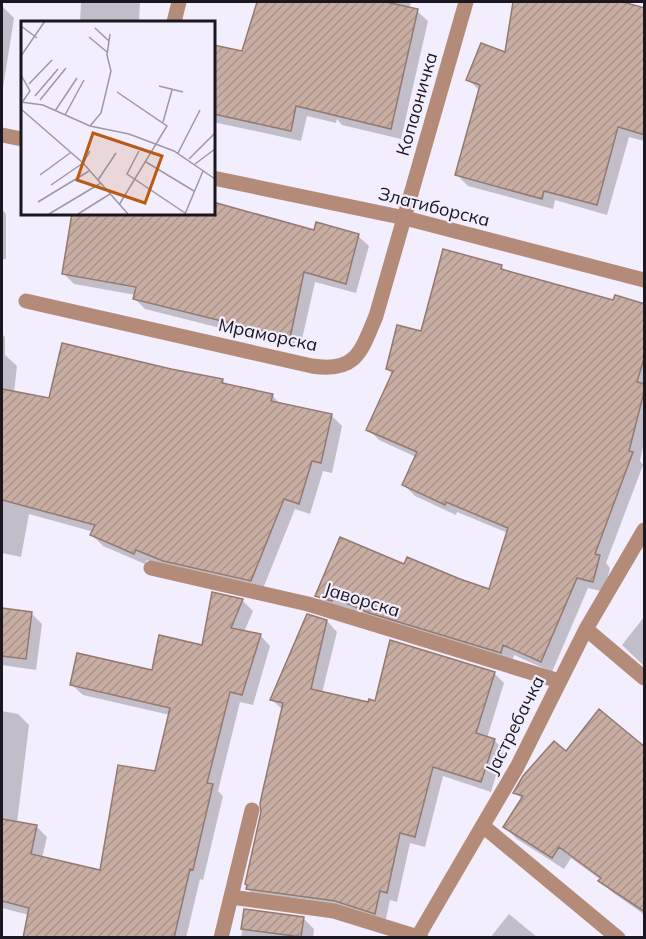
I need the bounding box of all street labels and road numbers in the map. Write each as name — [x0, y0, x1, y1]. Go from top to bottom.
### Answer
street label: Копаоничка — [391, 49, 442, 158]
street label: Златиборска — [376, 182, 492, 231]
street label: Мраморска — [216, 313, 320, 356]
street label: Јаворска — [321, 577, 403, 622]
street label: Јастребачка — [480, 672, 549, 778]

